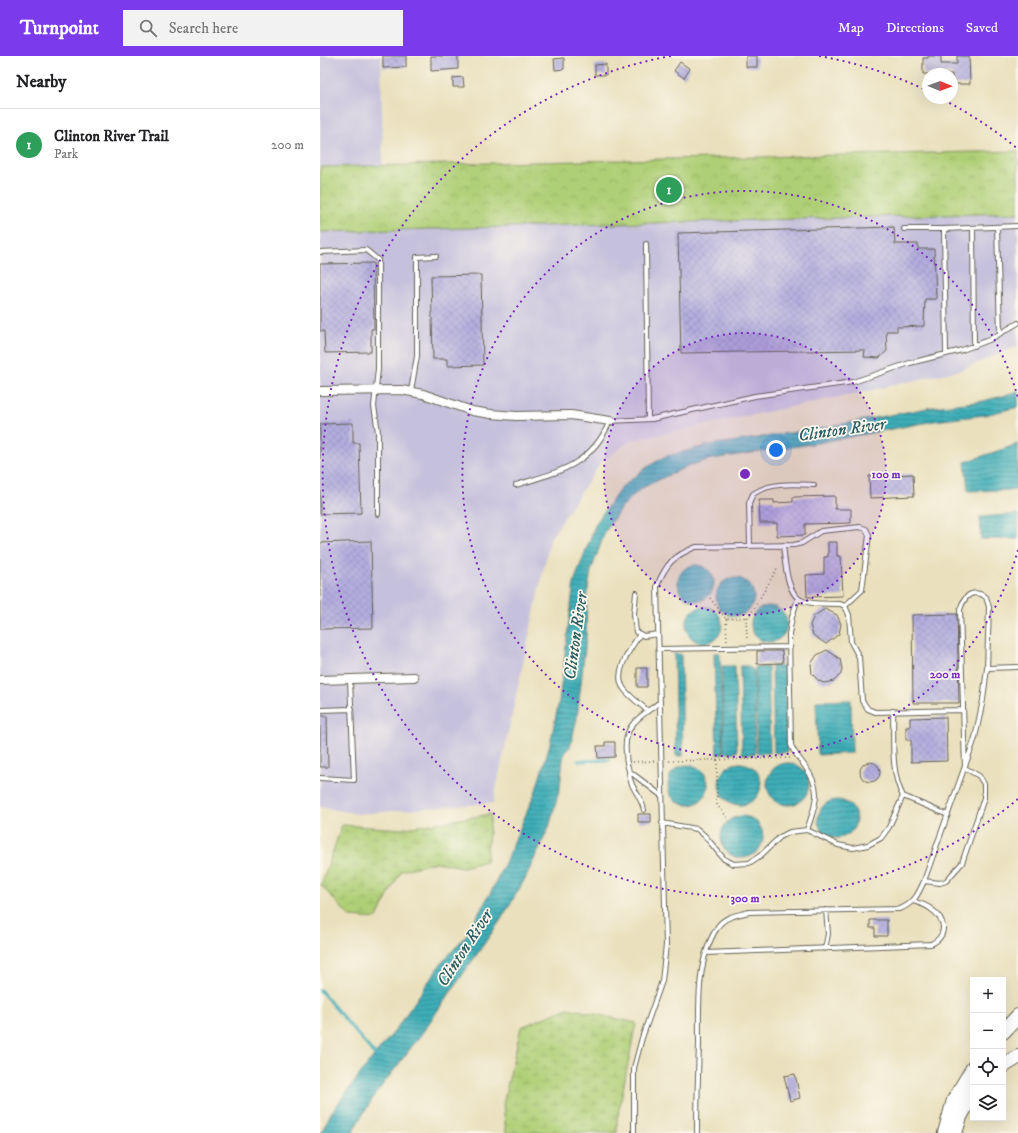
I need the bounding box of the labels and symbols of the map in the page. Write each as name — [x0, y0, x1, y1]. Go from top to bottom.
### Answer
north arrow — [922, 68, 958, 104]
pin: 1 — [656, 175, 682, 205]
water label: Clinton River — [797, 413, 889, 447]
your location — [766, 440, 786, 460]
centre of rings — [738, 467, 752, 481]
text: 100 m — [872, 467, 900, 482]
water label: Clinton River — [559, 589, 593, 681]
text: 200 m — [930, 667, 960, 682]
text: 300 m — [731, 891, 759, 906]
water label: Clinton River — [432, 903, 499, 991]

